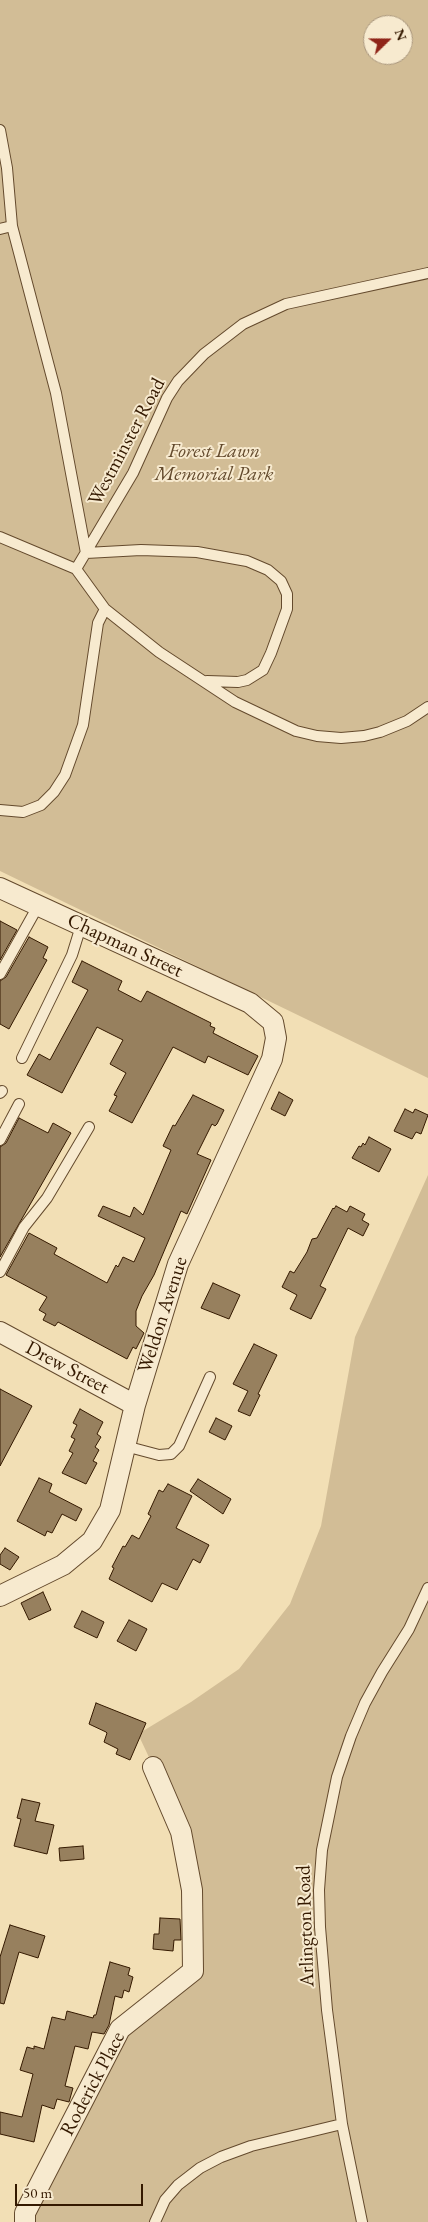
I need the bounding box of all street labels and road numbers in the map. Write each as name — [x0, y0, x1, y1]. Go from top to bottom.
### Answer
street label: Westminster Road — [83, 374, 171, 510]
street label: Chapman Street — [63, 909, 187, 983]
street label: Weldon Avenue — [133, 1254, 193, 1376]
street label: Drew Street — [21, 1336, 113, 1400]
street label: Arlington Road — [292, 1865, 320, 1987]
street label: Roderick Place — [56, 2028, 130, 2140]

